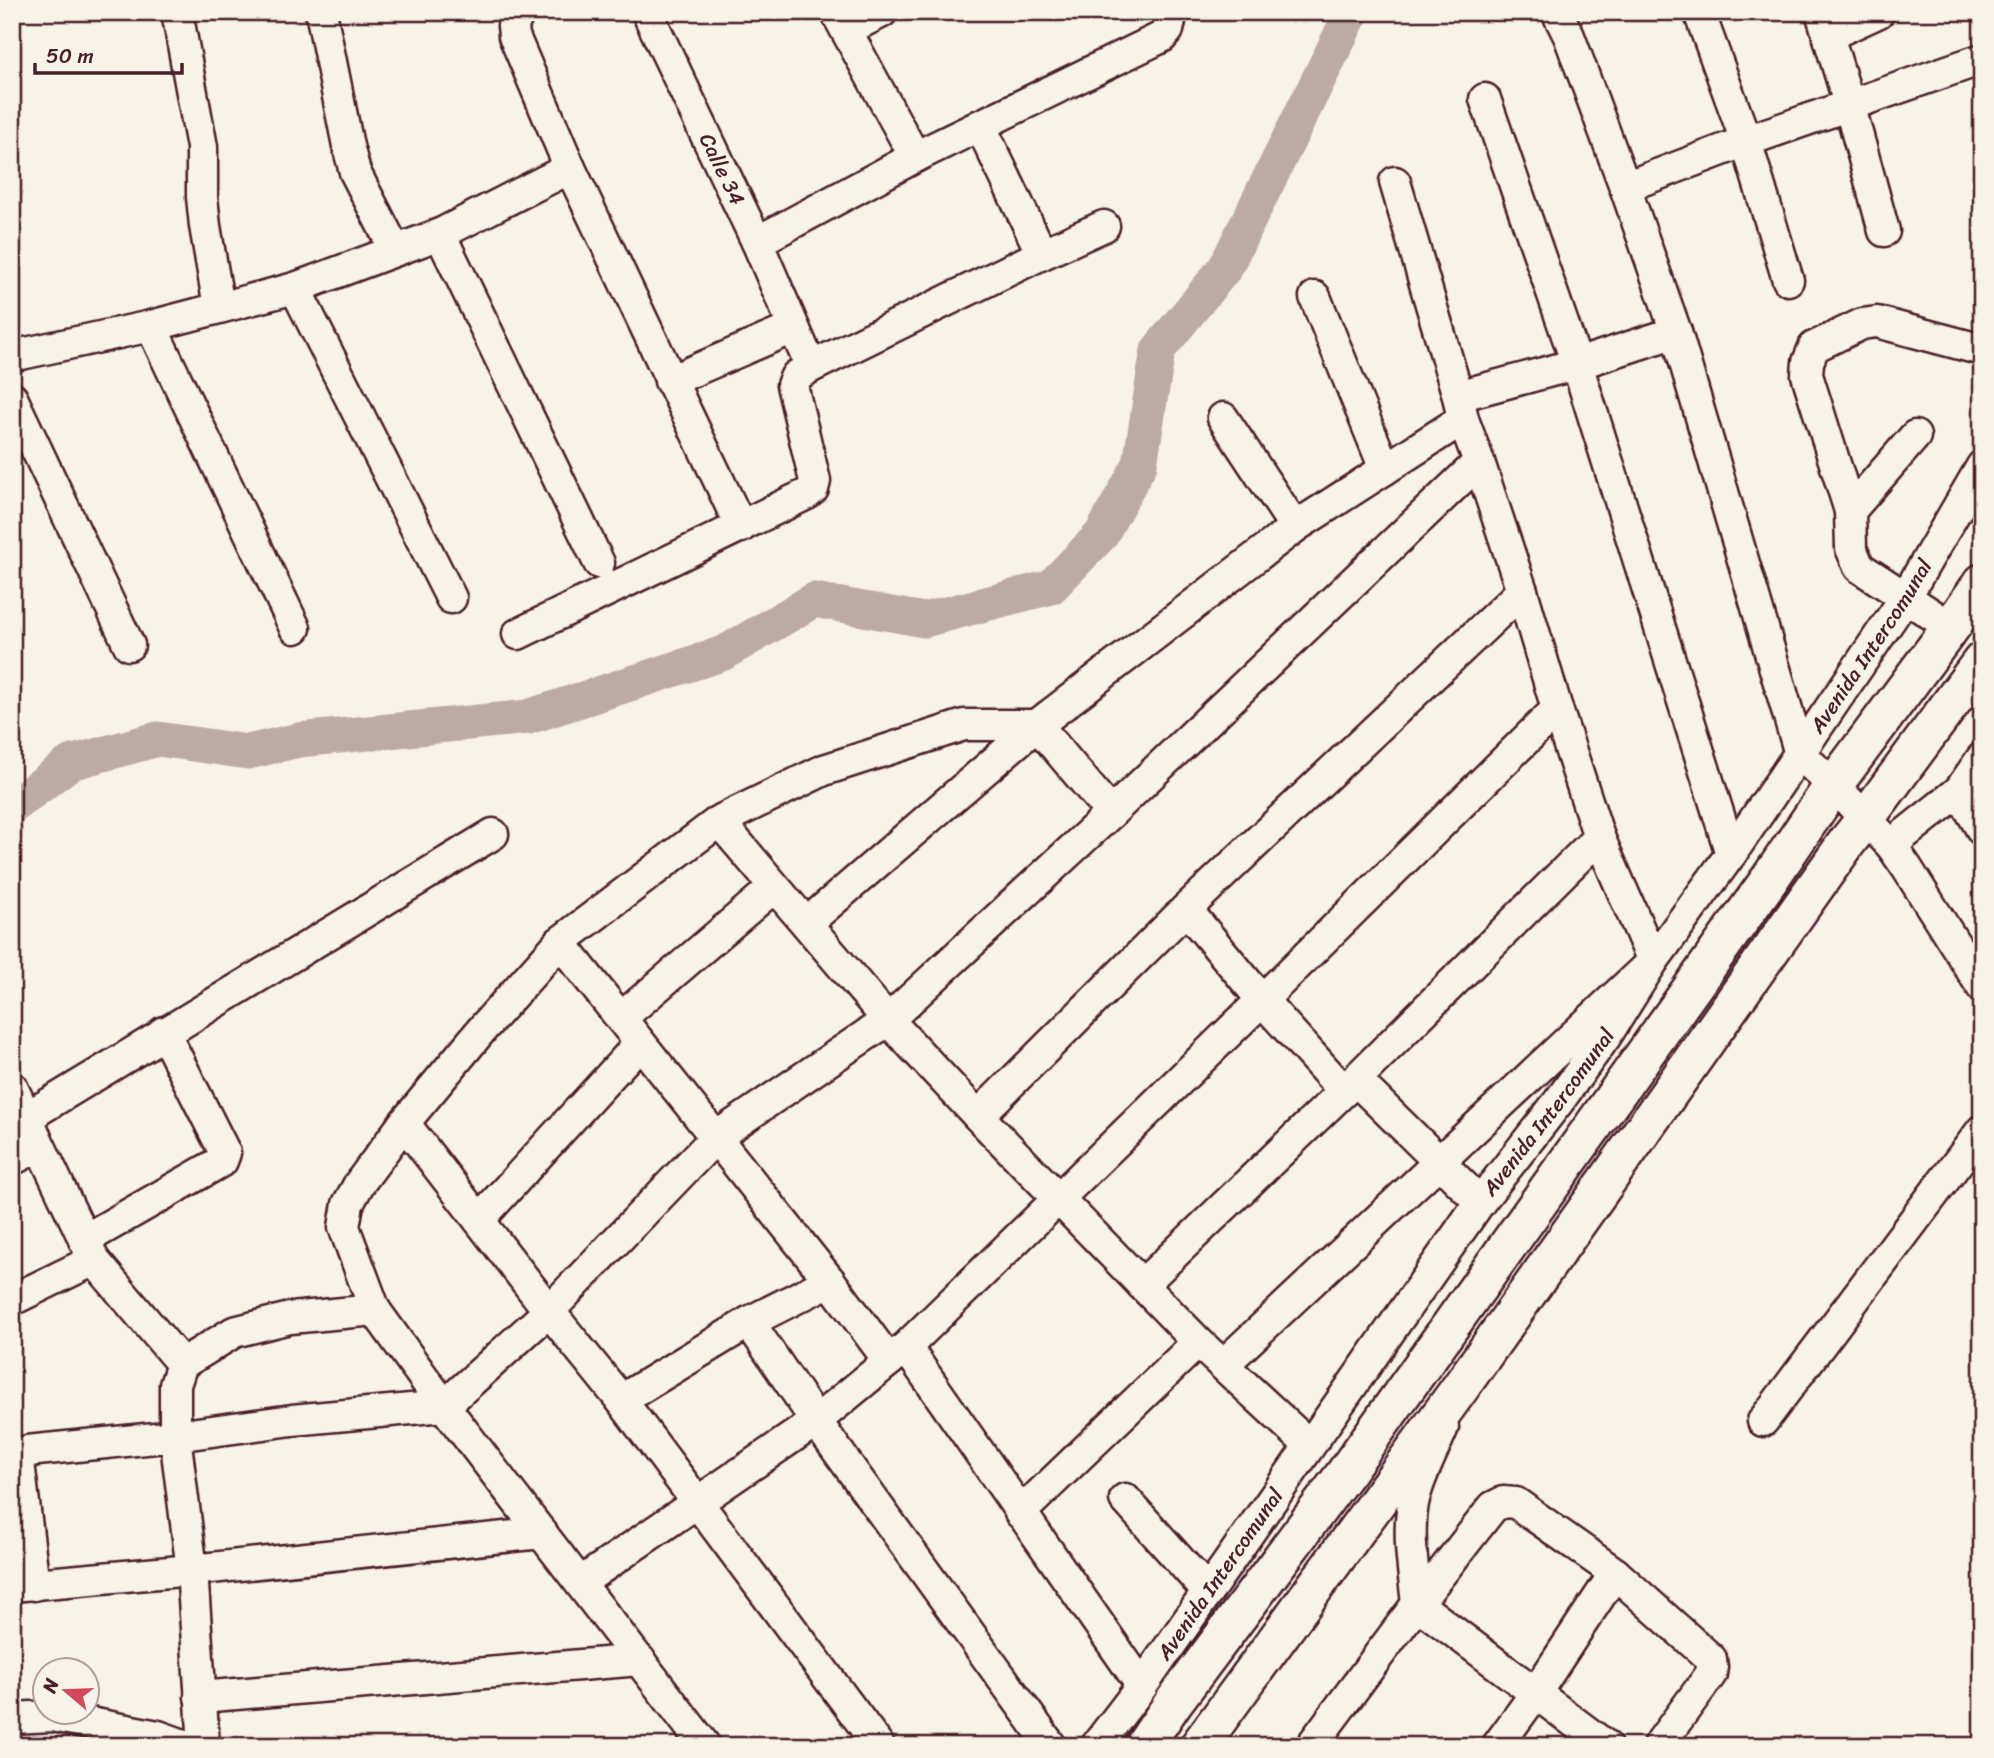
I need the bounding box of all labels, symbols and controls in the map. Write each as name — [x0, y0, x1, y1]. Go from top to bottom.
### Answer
scale bar — [35, 32, 182, 76]
text: 50 m — [46, 37, 94, 75]
street label: Calle 34 — [688, 126, 756, 212]
street label: Avenida Intercomunal — [1798, 551, 1943, 742]
street label: Avenida Intercomunal — [1471, 1020, 1626, 1206]
street label: Avenida Intercomunal — [1146, 1479, 1294, 1669]
north arrow — [32, 1656, 102, 1726]
text: N — [32, 1673, 68, 1698]

